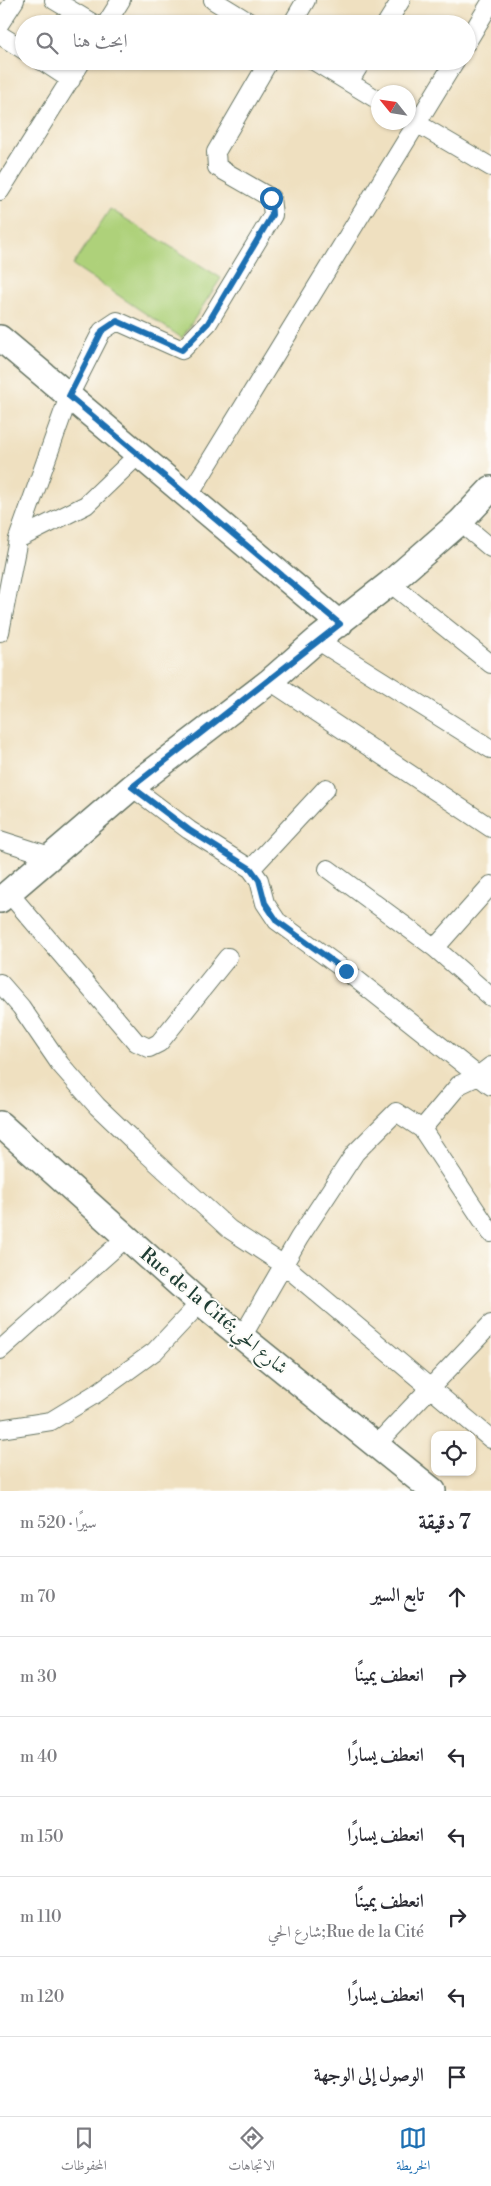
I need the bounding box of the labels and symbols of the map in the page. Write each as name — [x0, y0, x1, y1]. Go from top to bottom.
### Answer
north arrow — [371, 85, 416, 130]
route start — [260, 187, 283, 210]
route end — [335, 960, 358, 983]
street label: Rue de la Cité;شارع الحي — [131, 1242, 293, 1384]

